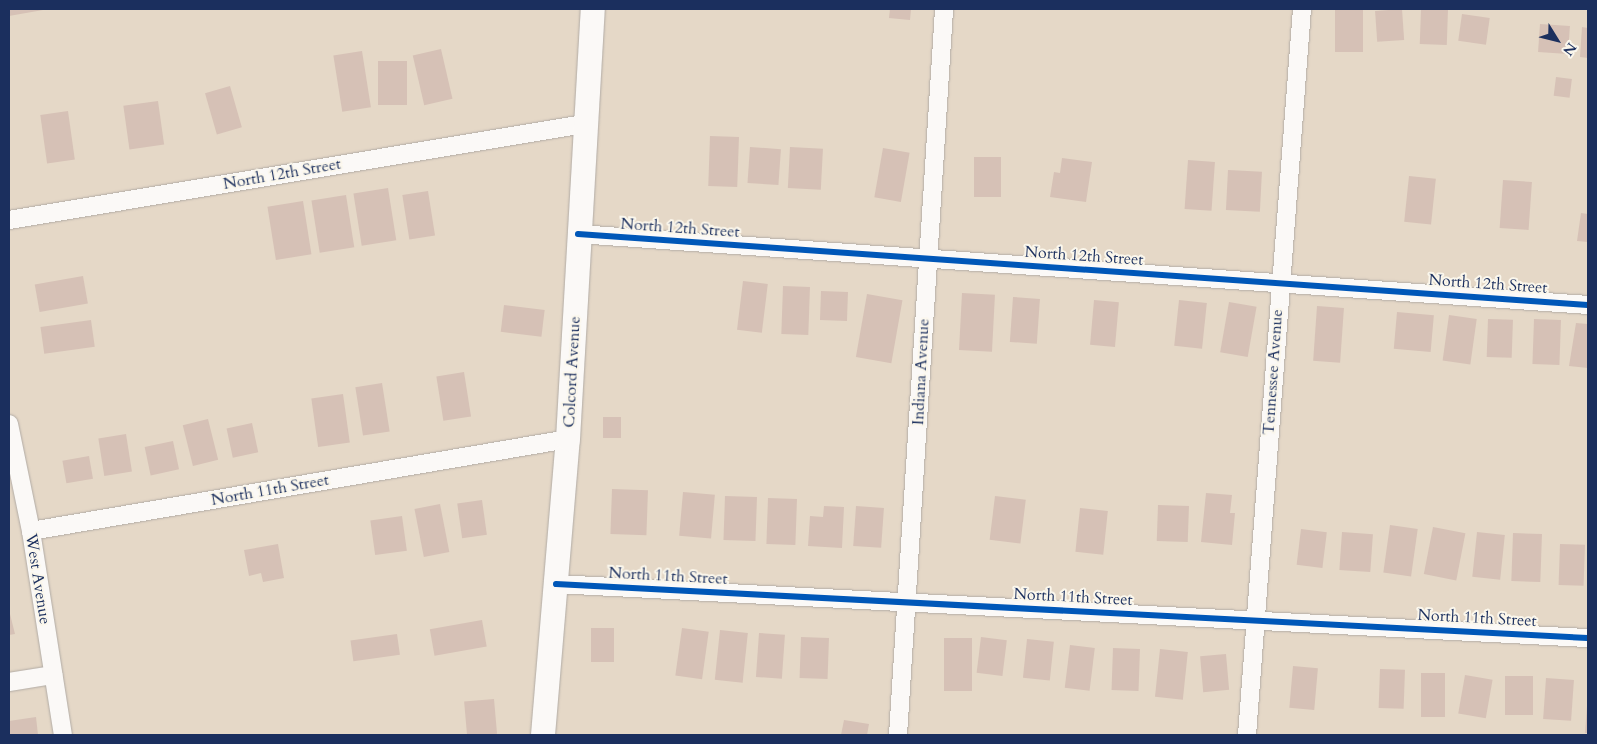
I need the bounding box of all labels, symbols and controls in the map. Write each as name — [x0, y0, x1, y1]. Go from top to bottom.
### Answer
north arrow — [1532, 15, 1582, 65]
text: N — [1558, 39, 1581, 60]
street label: North 12th Street — [222, 154, 342, 194]
street label: North 12th Street — [620, 214, 740, 242]
street label: North 12th Street — [1024, 242, 1144, 270]
street label: North 12th Street — [1428, 270, 1548, 298]
street label: Tennessee Avenue — [1259, 309, 1287, 435]
street label: Colcord Avenue — [559, 316, 585, 428]
street label: Indiana Avenue — [909, 318, 933, 426]
street label: North 11th Street — [210, 470, 330, 510]
street label: West Avenue — [21, 532, 55, 626]
street label: North 11th Street — [608, 563, 728, 589]
street label: North 11th Street — [1013, 584, 1133, 610]
street label: North 11th Street — [1417, 605, 1537, 631]

